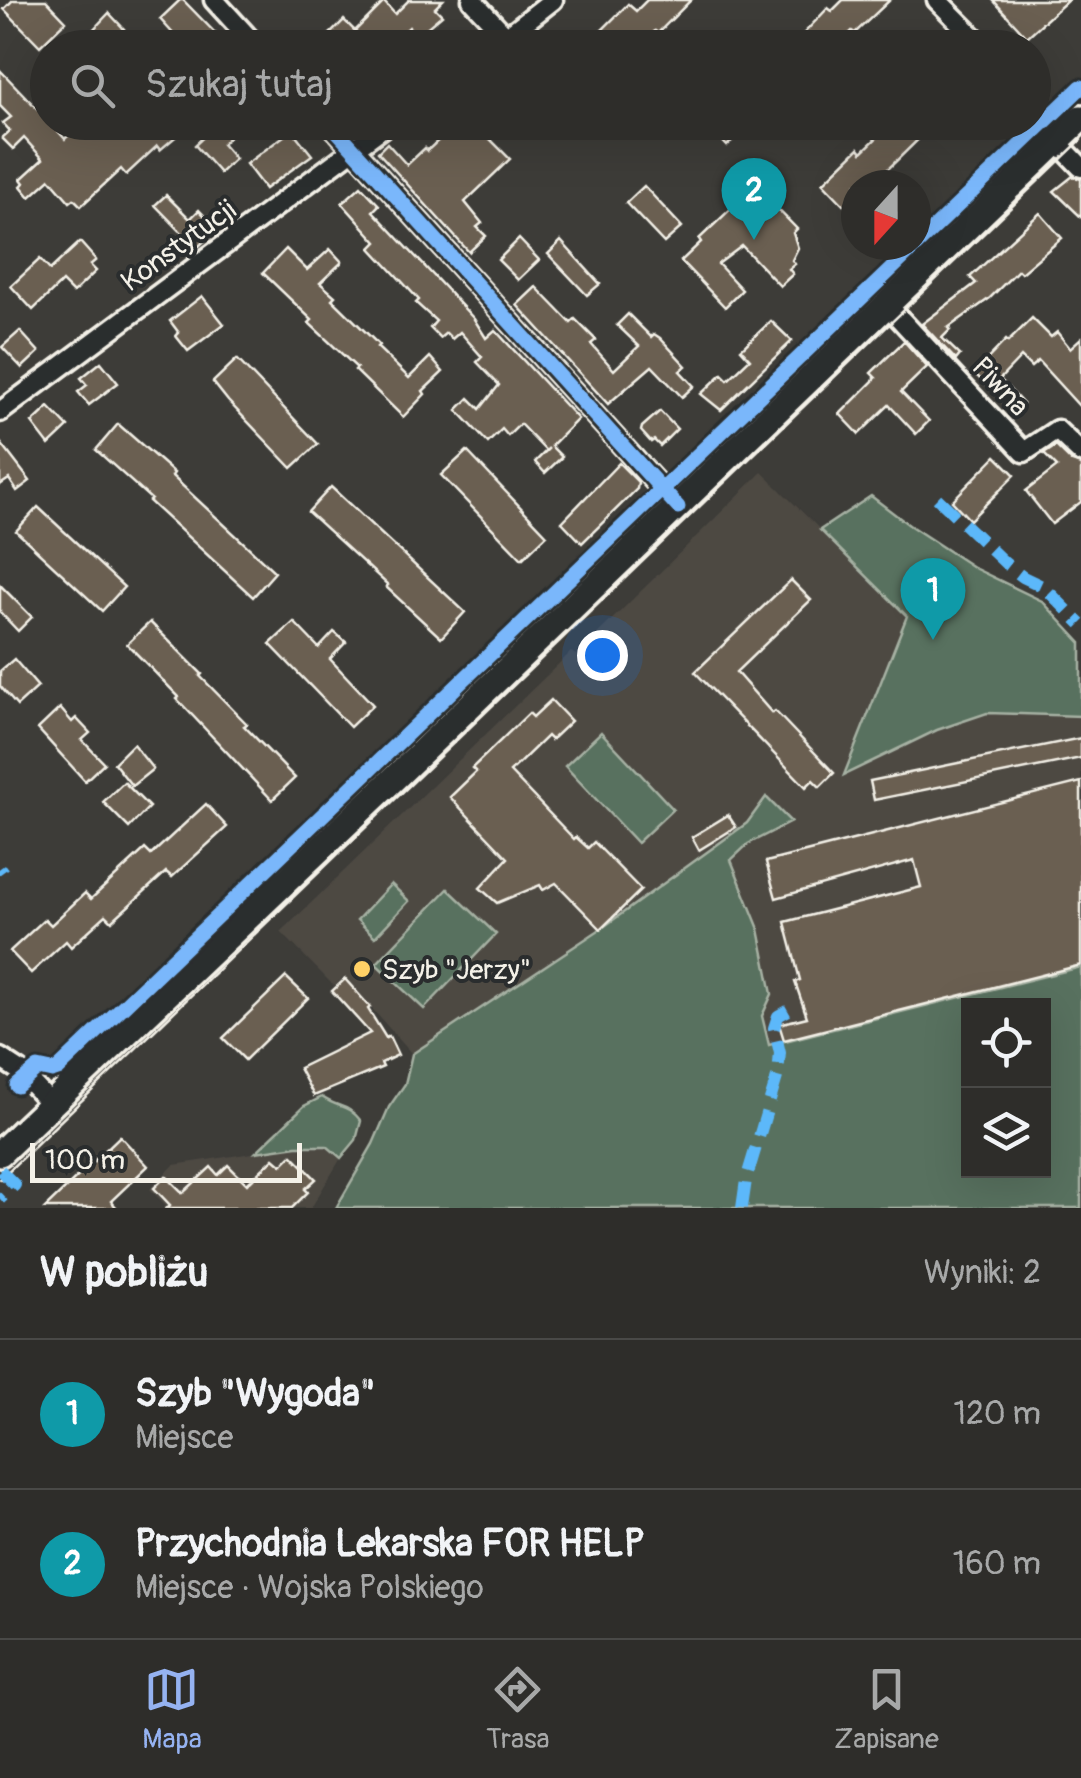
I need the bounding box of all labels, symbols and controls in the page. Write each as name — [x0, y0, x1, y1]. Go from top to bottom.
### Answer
search box — [30, 30, 1051, 140]
icon: search — [65, 58, 120, 113]
text: Szukaj tutaj — [145, 61, 333, 109]
pin: 2 — [722, 158, 786, 240]
north arrow — [841, 170, 931, 260]
street label: Konstytucji — [115, 193, 243, 300]
street label: Piwna — [964, 350, 1036, 424]
pin: 1 — [900, 558, 966, 640]
your location — [577, 630, 628, 681]
place label: Szyb "Jerzy" — [382, 953, 531, 988]
marker: Szyb "Jerzy" — [351, 958, 373, 980]
map controls — [961, 998, 1051, 1178]
button: locate — [961, 998, 1051, 1088]
button: layers — [961, 1088, 1051, 1178]
scale bar — [30, 1138, 302, 1182]
text: 100 m — [45, 1143, 125, 1178]
text: W pobliżu — [40, 1247, 208, 1299]
text: Wyniki: 2 — [924, 1253, 1041, 1293]
text: Szyb "Wygoda" — [135, 1370, 375, 1418]
text: 1 — [66, 1394, 79, 1434]
text: 120 m — [953, 1394, 1041, 1434]
text: Miejsce — [135, 1418, 233, 1458]
text: Przychodnia Lekarska FOR HELP — [135, 1520, 645, 1568]
text: 2 — [64, 1544, 81, 1584]
text: 160 m — [953, 1544, 1041, 1584]
text: Miejsce · Wojska Polskiego — [135, 1568, 484, 1608]
tab: Mapa — [142, 1662, 202, 1757]
tab: Trasa — [486, 1662, 550, 1757]
tab: Zapisane — [834, 1662, 939, 1757]

